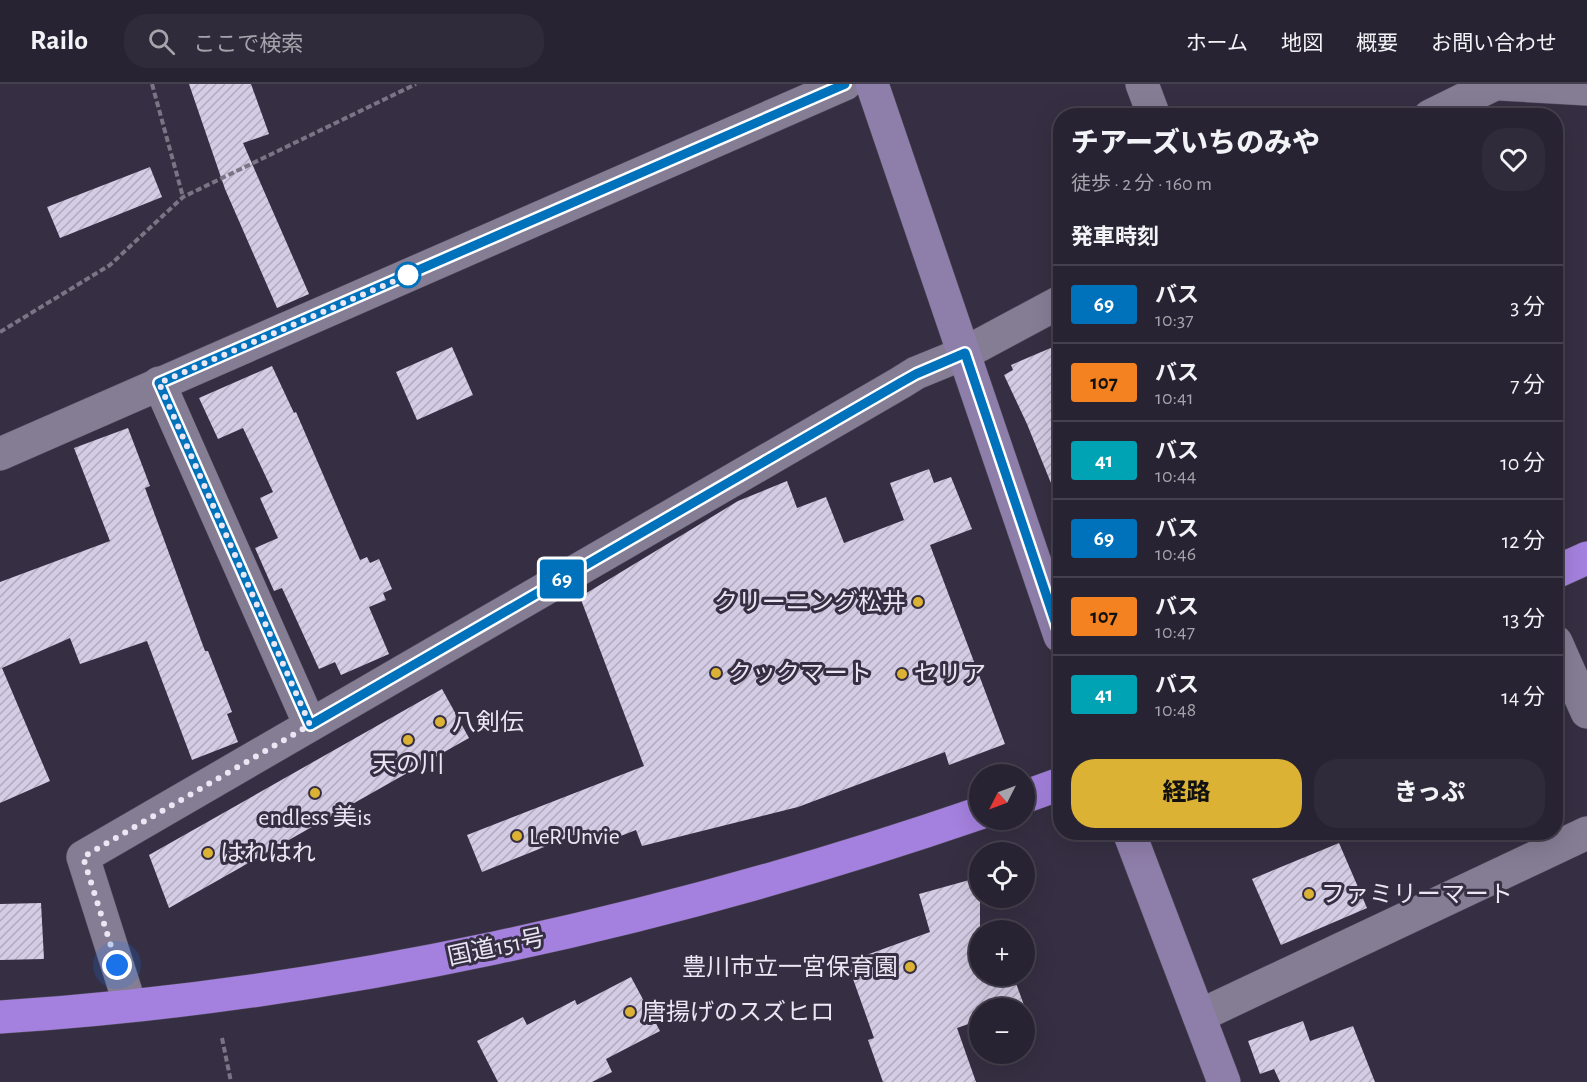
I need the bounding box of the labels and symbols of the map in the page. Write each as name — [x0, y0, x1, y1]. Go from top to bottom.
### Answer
unlabelled marker — [395, 262, 421, 288]
line badge: 69 — [535, 560, 589, 598]
place label: クリーニング松井 — [714, 589, 906, 615]
marker: クリーニング松井 — [911, 595, 925, 609]
place label: クックマート — [728, 661, 872, 686]
place label: セリア — [914, 663, 986, 687]
marker: クックマート — [709, 666, 723, 680]
marker: セリア — [895, 667, 909, 681]
place label: 八剣伝 — [452, 709, 524, 735]
marker: 八剣伝 — [433, 715, 447, 729]
marker: 天の川 — [401, 733, 415, 747]
place label: 天の川 — [372, 753, 444, 777]
north arrow — [969, 764, 1035, 830]
marker: endless 美is — [308, 786, 322, 800]
place label: endless 美is — [258, 804, 372, 830]
place label: LeR Unvie — [529, 825, 620, 849]
marker: LeR Unvie — [510, 829, 524, 843]
place label: はれはれ — [220, 841, 316, 866]
marker: はれはれ — [201, 846, 215, 860]
place label: ファミリーマート — [1321, 883, 1513, 907]
marker: ファミリーマート — [1302, 887, 1316, 901]
street label: 国道151号 — [445, 924, 547, 970]
your location — [102, 950, 132, 980]
place label: 豊川市立一宮保育園 — [682, 954, 898, 980]
marker: 豊川市立一宮保育園 — [903, 960, 917, 974]
place label: 唐揚げのスズヒロ — [642, 999, 834, 1025]
marker: 唐揚げのスズヒロ — [623, 1005, 637, 1019]

